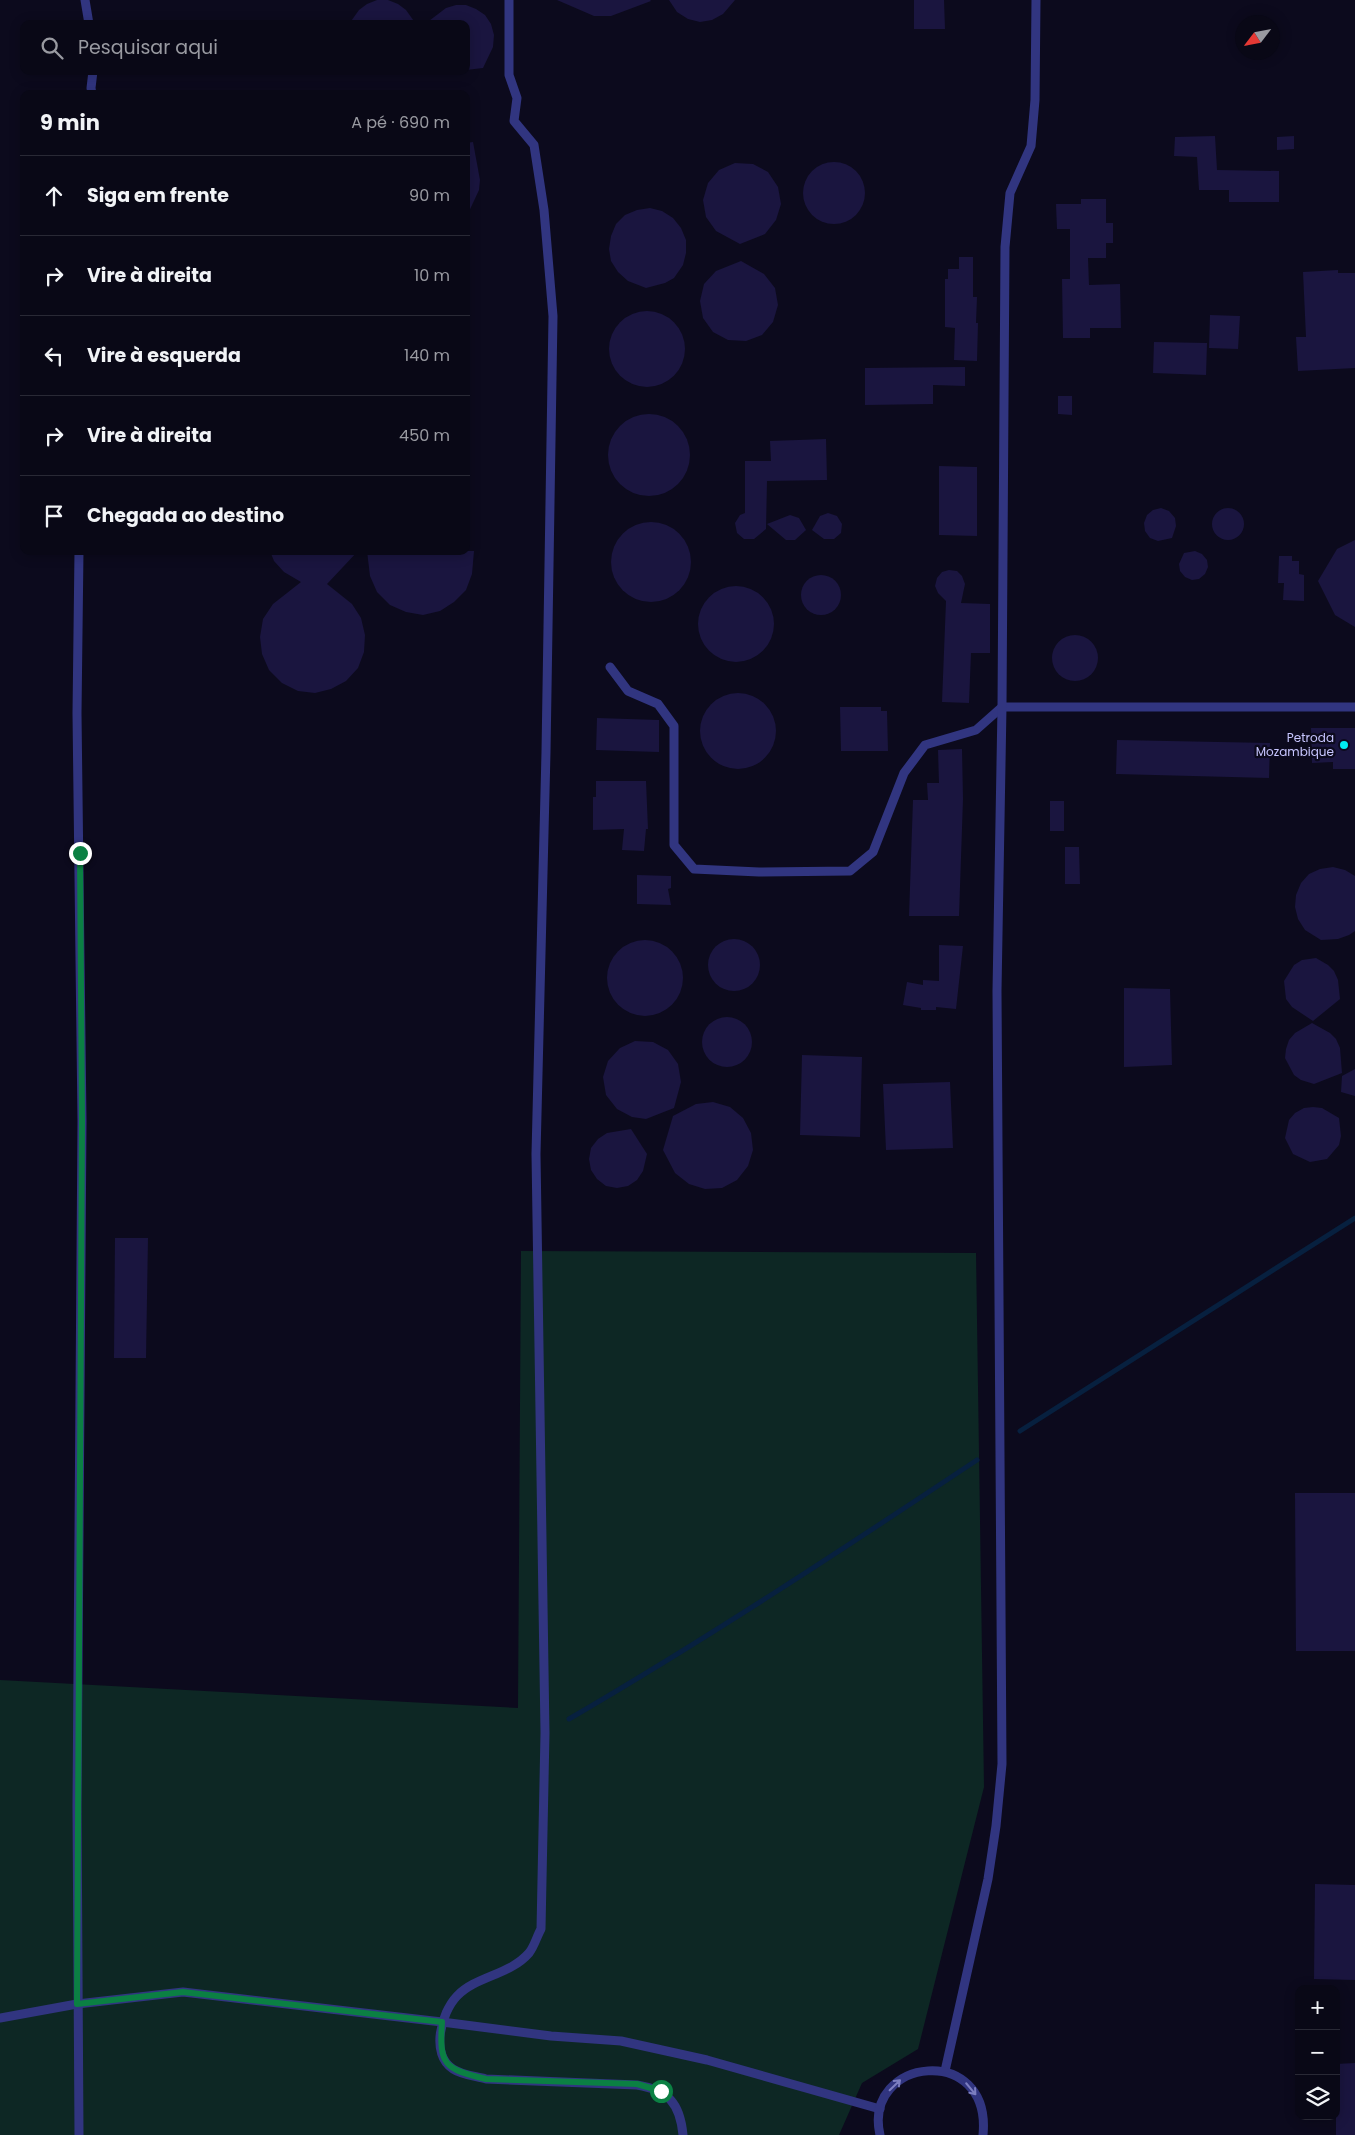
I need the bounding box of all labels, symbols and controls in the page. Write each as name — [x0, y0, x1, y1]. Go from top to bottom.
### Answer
north arrow — [1235, 15, 1280, 60]
search box — [20, 20, 470, 75]
icon: search — [38, 34, 66, 62]
text: Pesquisar aqui — [78, 34, 218, 61]
text: 9 min — [40, 108, 100, 137]
text: A pé · 690 m — [351, 111, 450, 134]
icon: ahead — [40, 182, 68, 210]
text: Siga em frente — [87, 182, 229, 209]
text: 90 m — [409, 184, 450, 207]
icon: right — [40, 262, 68, 290]
text: Vire à direita — [87, 262, 212, 289]
text: 10 m — [414, 264, 450, 287]
icon: left — [40, 342, 68, 370]
text: Vire à esquerda — [87, 342, 241, 369]
text: 140 m — [404, 344, 450, 367]
icon: right — [40, 422, 68, 450]
text: Vire à direita — [87, 422, 212, 449]
text: 450 m — [399, 424, 450, 447]
icon: arrive — [40, 502, 68, 530]
text: Chegada ao destino — [87, 502, 284, 529]
place label: Petroda Mozambique — [1256, 729, 1334, 760]
marker: Petroda Mozambique — [1338, 739, 1350, 751]
route end — [69, 842, 92, 865]
map controls — [1295, 1985, 1340, 2120]
button: + — [1295, 1985, 1340, 2030]
button: − — [1295, 2030, 1340, 2075]
button: layers — [1295, 2075, 1340, 2120]
one-way arrow — [889, 2079, 901, 2091]
route start — [650, 2080, 673, 2103]
one-way arrow — [965, 2083, 977, 2096]

